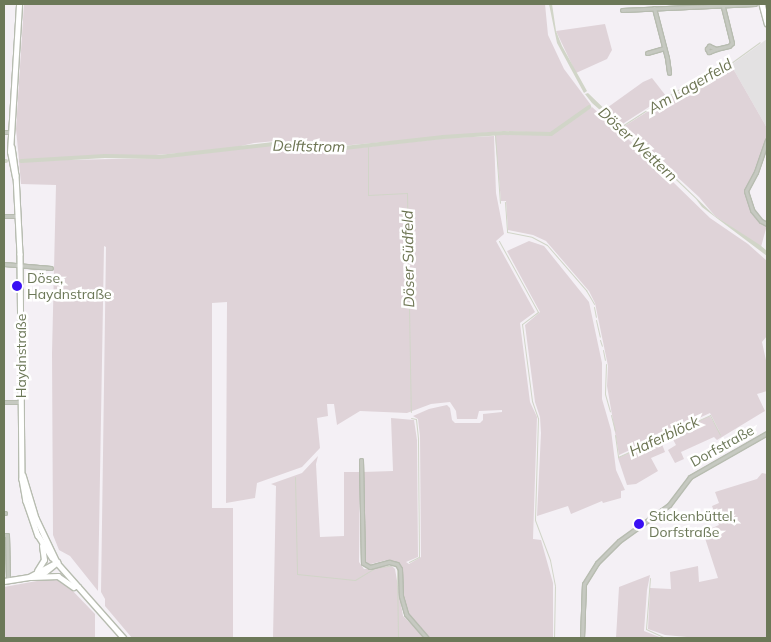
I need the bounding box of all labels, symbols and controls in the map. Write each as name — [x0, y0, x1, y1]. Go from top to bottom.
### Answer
water label: Am Lagerfeld — [645, 55, 735, 117]
water label: Döser Wettern — [595, 103, 681, 185]
water label: Delftstrom — [273, 136, 345, 156]
water label: Döser Südfeld — [398, 210, 418, 308]
place label: Döse, Haydnstraße — [27, 270, 112, 302]
marker: Döse, Haydnstraße — [11, 280, 23, 292]
street label: Haydnstraße — [13, 314, 29, 398]
water label: Haferblöck — [626, 412, 702, 460]
street label: Dorfstraße — [687, 422, 757, 470]
place label: Stickenbüttel, Dorfstraße — [649, 508, 736, 540]
marker: Stickenbüttel, Dorfstraße — [633, 518, 645, 530]

